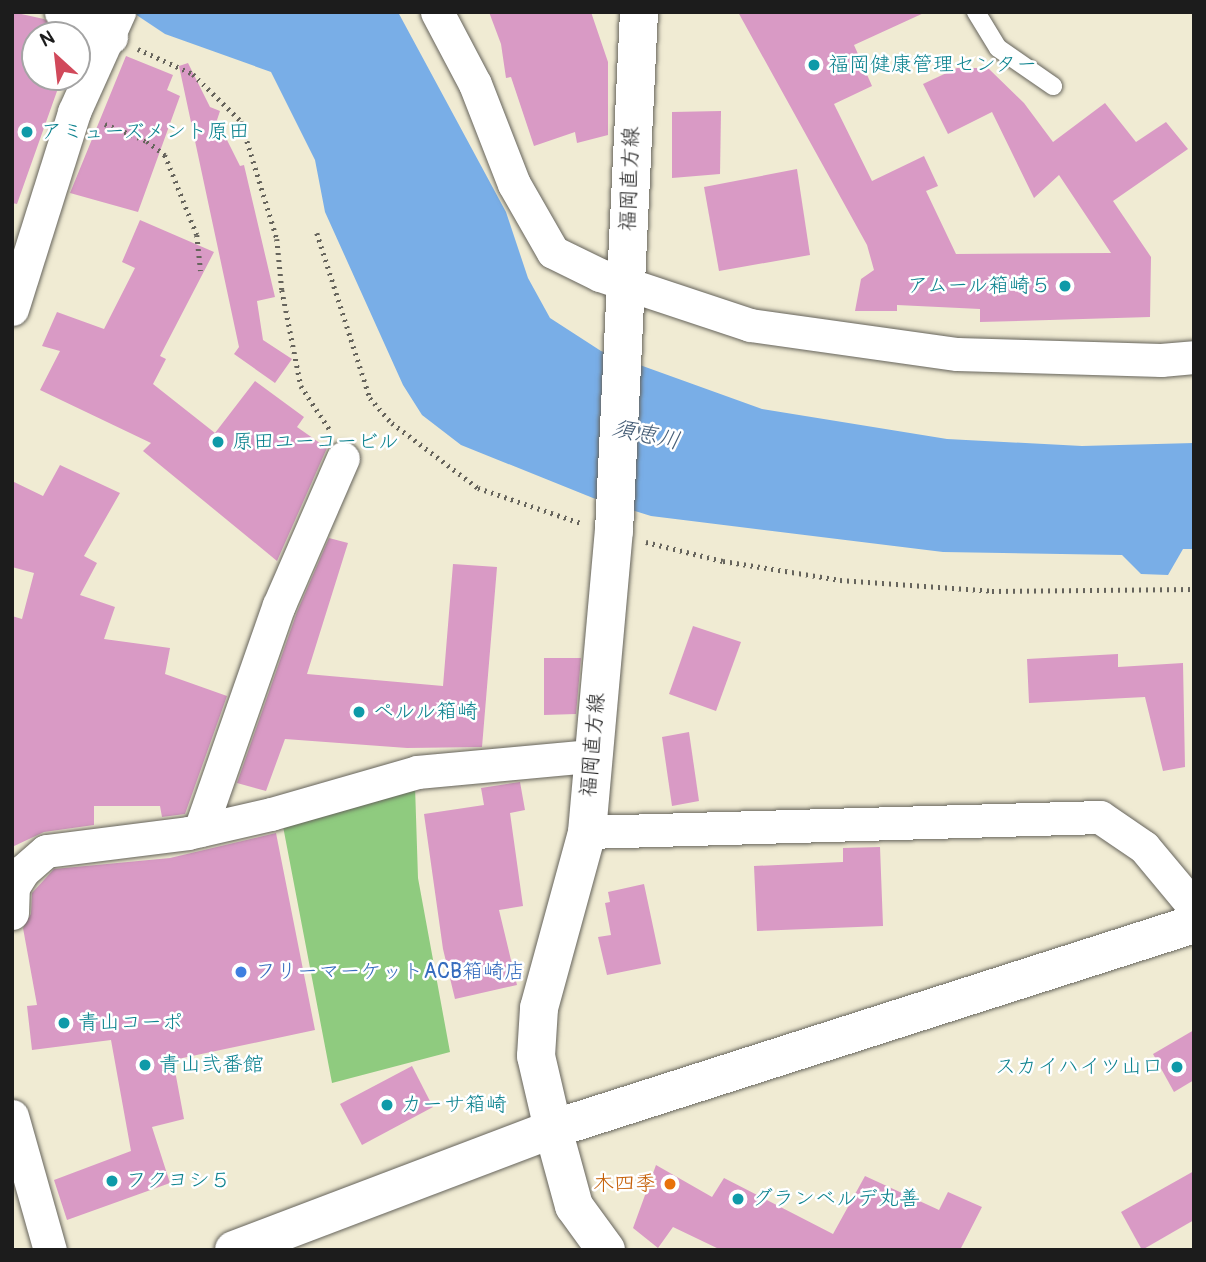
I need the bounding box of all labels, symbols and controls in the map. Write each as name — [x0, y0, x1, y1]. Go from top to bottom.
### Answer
north arrow — [21, 21, 91, 91]
text: N — [36, 25, 59, 53]
place label: 福岡健康管理センター — [828, 52, 1038, 78]
marker: 福岡健康管理センター — [806, 57, 822, 73]
place label: アミューズメント原田 — [41, 119, 251, 145]
marker: アミューズメント原田 — [19, 124, 35, 140]
street label: 福岡直方線 — [616, 126, 644, 232]
place label: アムール箱崎５ — [905, 273, 1051, 299]
marker: アムール箱崎５ — [1057, 278, 1073, 294]
water label: 須恵川 — [609, 414, 683, 456]
place label: 原田ユーコービル — [232, 429, 399, 455]
marker: 原田ユーコービル — [210, 434, 226, 450]
street label: 福岡直方線 — [576, 692, 610, 798]
place label: ペルル箱崎 — [373, 699, 478, 725]
marker: ペルル箱崎 — [351, 704, 367, 720]
place label: フリーマーケットACB箱崎店 — [255, 959, 524, 985]
marker: フリーマーケットACB箱崎店 — [233, 964, 249, 980]
place label: 青山コーポ — [78, 1010, 183, 1036]
marker: 青山コーポ — [56, 1015, 72, 1031]
place label: 青山弐番館 — [159, 1052, 264, 1078]
place label: スカイハイツ山口 — [995, 1054, 1163, 1080]
marker: 青山弐番館 — [137, 1057, 153, 1073]
marker: スカイハイツ山口 — [1169, 1059, 1185, 1075]
place label: カーサ箱崎 — [401, 1092, 506, 1118]
marker: カーサ箱崎 — [379, 1097, 395, 1113]
place label: フクヨシ５ — [126, 1168, 231, 1194]
place label: 木四季 — [593, 1171, 656, 1197]
marker: フクヨシ５ — [104, 1173, 120, 1189]
marker: 木四季 — [662, 1176, 678, 1192]
place label: グランベルデ丸善 — [752, 1186, 920, 1212]
marker: グランベルデ丸善 — [730, 1191, 746, 1207]

